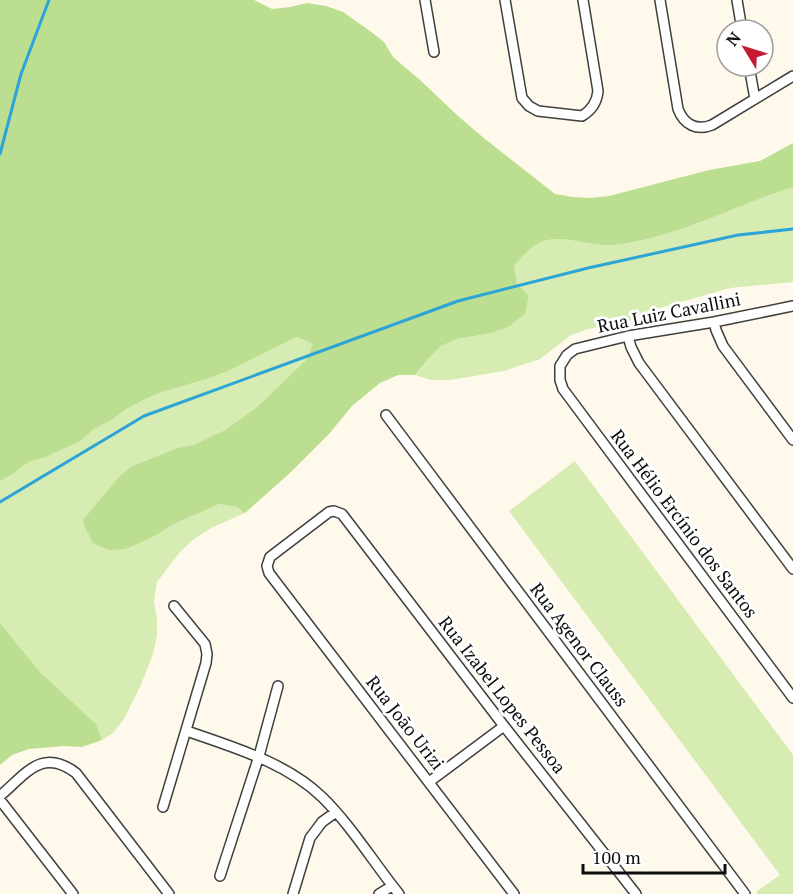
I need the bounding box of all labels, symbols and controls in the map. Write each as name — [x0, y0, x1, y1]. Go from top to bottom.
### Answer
north arrow — [715, 18, 775, 78]
text: N — [721, 27, 746, 50]
street label: Rua Luiz Cavallini — [595, 286, 742, 338]
street label: Rua Hélio Ercínio dos Santos — [606, 424, 764, 623]
street label: Rua Agenor Clauss — [525, 578, 634, 711]
street label: Rua Izabel Lopes Pessoa — [434, 611, 572, 778]
street label: Rua João Urizi — [361, 670, 450, 774]
scale bar — [583, 837, 726, 875]
text: 100 m — [592, 845, 641, 869]

